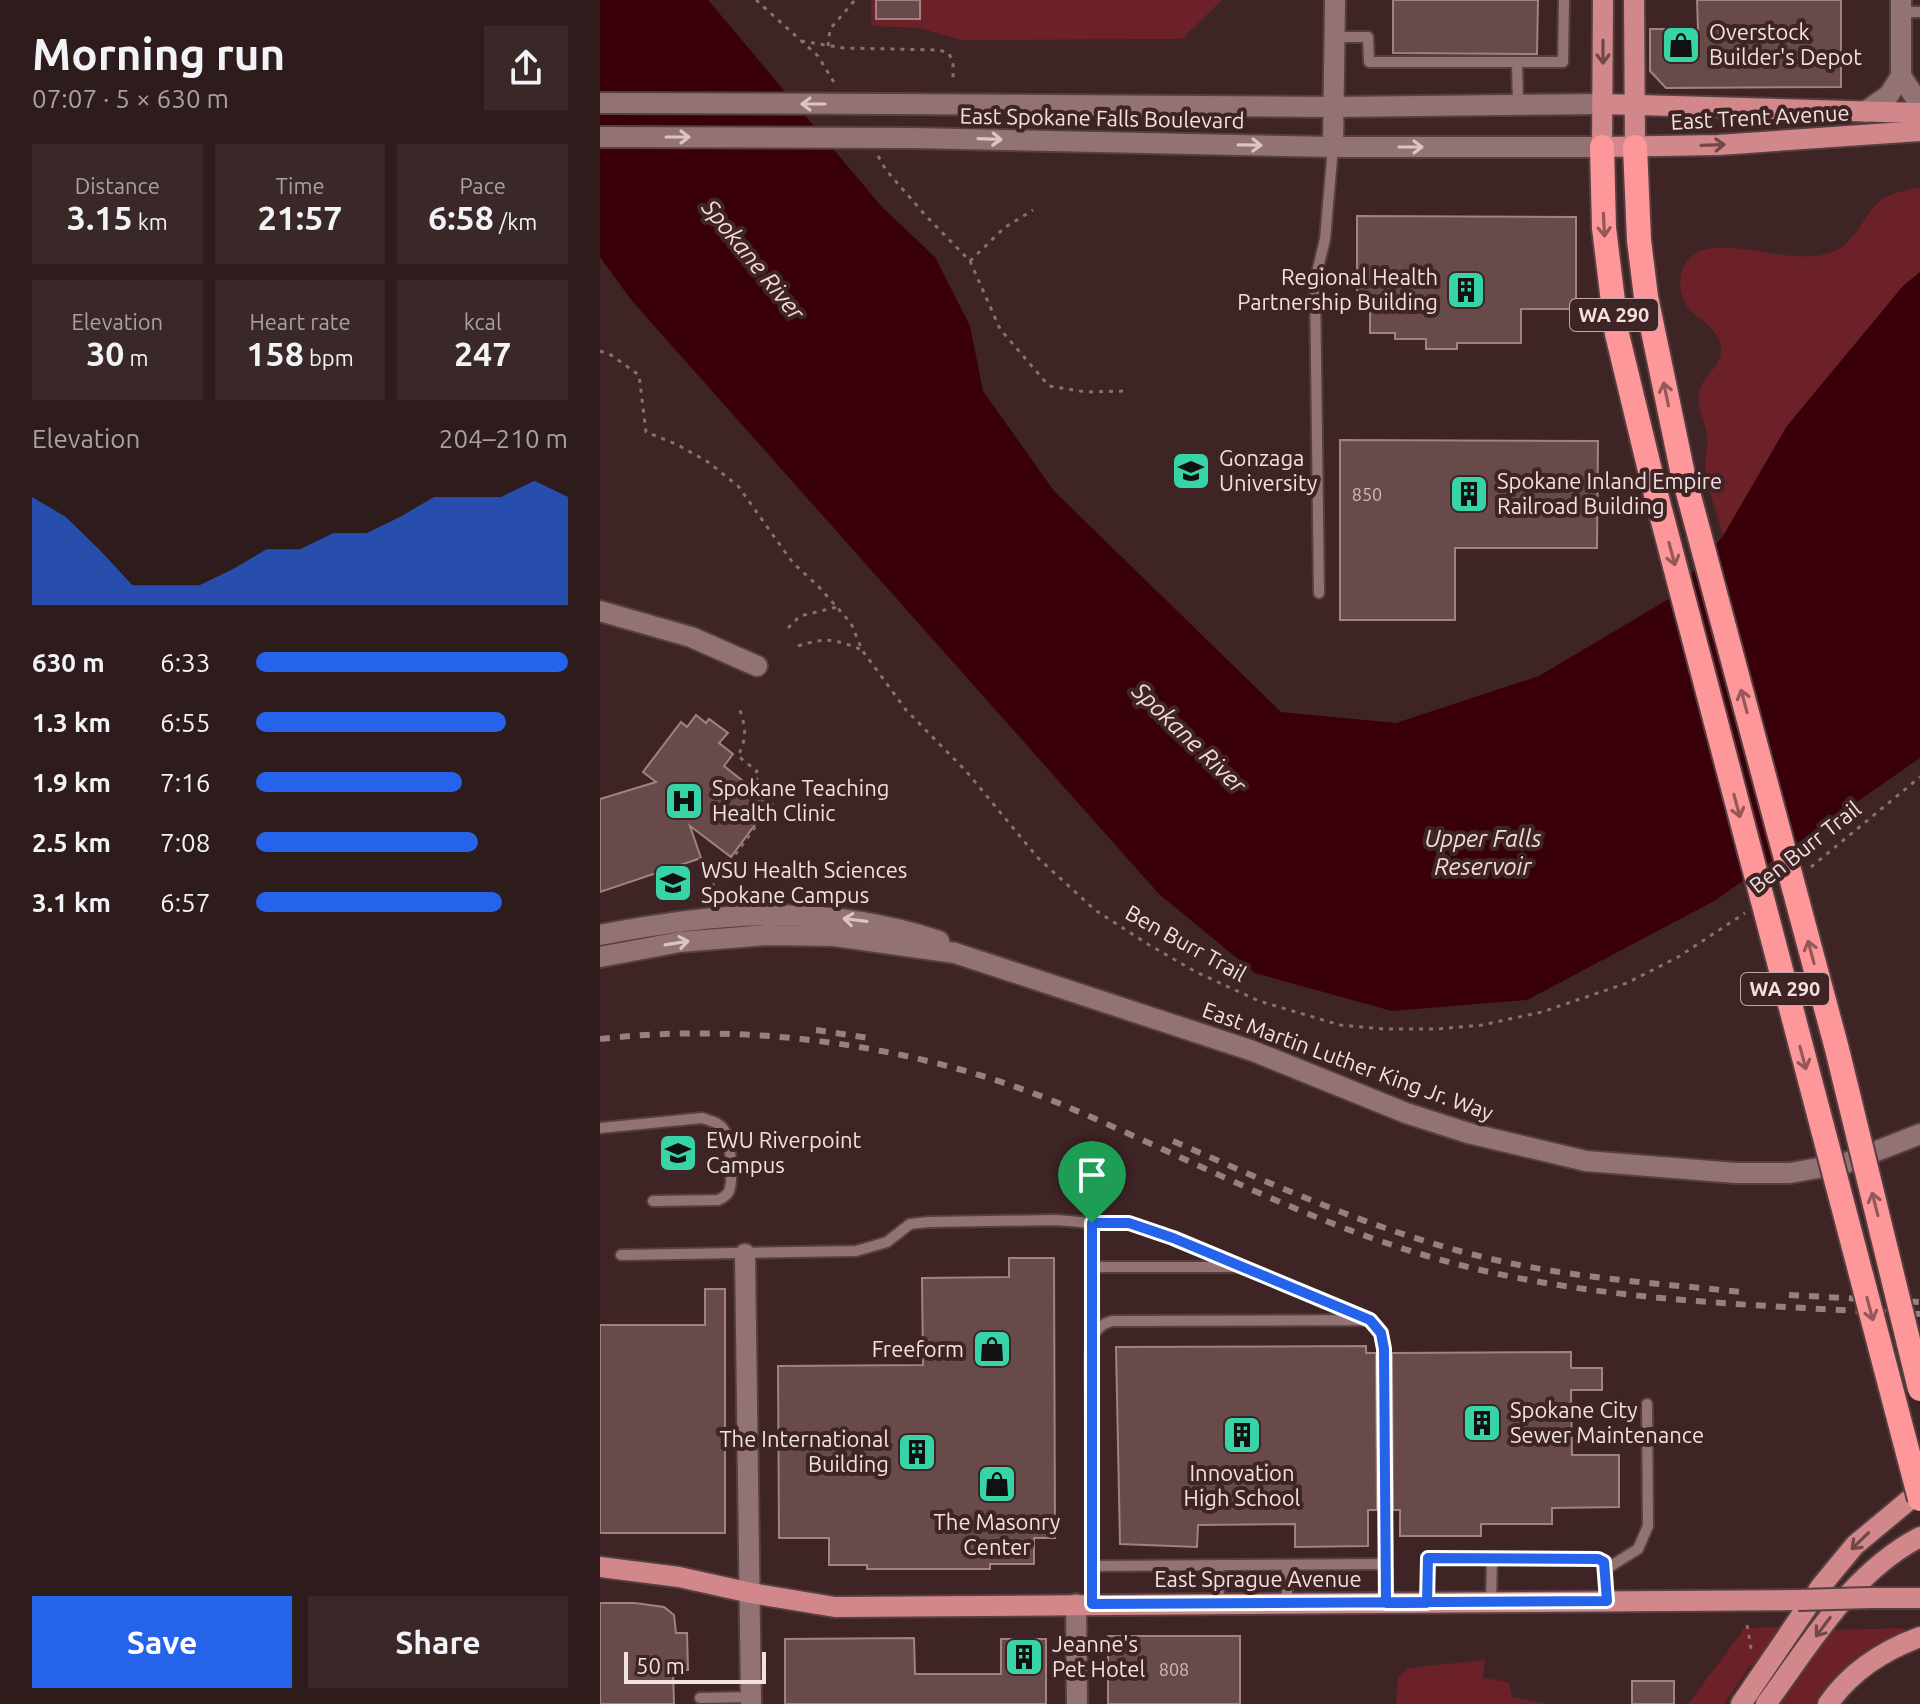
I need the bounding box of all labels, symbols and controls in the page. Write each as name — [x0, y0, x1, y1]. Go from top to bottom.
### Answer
place label: Overstock Builder's Depot — [1709, 19, 1862, 69]
shop icon: Overstock Builder's Depot — [1660, 24, 1702, 66]
button: share — [484, 26, 568, 110]
text: Morning run — [32, 29, 285, 78]
one-way arrow — [1595, 38, 1610, 65]
text: 07:07 · 5 × 630 m — [32, 84, 229, 113]
one-way arrow — [800, 96, 827, 112]
street label: East Trent Avenue — [1670, 99, 1850, 134]
street label: East Spokane Falls Boulevard — [959, 103, 1245, 132]
one-way arrow — [664, 129, 691, 145]
one-way arrow — [976, 131, 1003, 146]
one-way arrow — [1236, 137, 1263, 153]
one-way arrow — [1699, 138, 1726, 153]
one-way arrow — [1397, 139, 1424, 155]
text: Distance — [75, 173, 160, 198]
text: Time — [275, 173, 325, 198]
text: Pace — [459, 173, 506, 198]
water label: Spokane River — [696, 193, 811, 326]
text: 3.15 — [67, 198, 133, 236]
text: 21:57 — [257, 198, 343, 236]
text: 6:58 — [428, 198, 494, 236]
text: km — [133, 209, 168, 234]
text: /km — [494, 209, 537, 234]
one-way arrow — [1597, 211, 1612, 238]
place label: Regional Health Partnership Building — [1237, 264, 1438, 314]
building icon: Regional Health Partnership Building — [1445, 269, 1487, 311]
road number: WA 290 — [1570, 299, 1658, 331]
text: Elevation — [71, 309, 163, 334]
text: Heart rate — [249, 309, 351, 334]
text: kcal — [464, 309, 502, 334]
text: 30 — [86, 334, 124, 372]
text: 158 — [246, 334, 304, 372]
text: 247 — [454, 334, 511, 372]
text: m — [124, 345, 149, 370]
text: bpm — [304, 345, 354, 370]
one-way arrow — [1658, 382, 1673, 407]
text: Elevation — [32, 424, 140, 453]
text: 204–210 m — [439, 424, 568, 453]
place label: Gonzaga University — [1219, 445, 1318, 495]
school or university icon: Gonzaga University — [1170, 450, 1212, 492]
place label: Spokane Inland Empire Railroad Building — [1497, 468, 1722, 518]
building icon: Spokane Inland Empire Railroad Building — [1448, 473, 1490, 515]
house number: 850 — [1352, 484, 1382, 504]
one-way arrow — [1665, 541, 1680, 567]
text: 630 m — [32, 648, 105, 677]
text: 6:33 — [160, 648, 210, 677]
water label: Spokane River — [1126, 676, 1252, 799]
one-way arrow — [1735, 689, 1750, 715]
text: 1.3 km — [32, 708, 111, 737]
text: 6:55 — [160, 708, 210, 737]
text: 1.9 km — [32, 768, 111, 797]
text: 7:16 — [160, 768, 210, 797]
place label: Spokane Teaching Health Clinic — [712, 775, 889, 825]
hospital icon: Spokane Teaching Health Clinic — [663, 780, 705, 822]
one-way arrow — [1731, 793, 1746, 819]
street label: Ben Burr Trail — [1744, 795, 1865, 898]
water label: Upper Falls Reservoir — [1424, 825, 1542, 880]
text: 2.5 km — [32, 828, 111, 857]
text: 7:08 — [160, 828, 210, 857]
place label: WSU Health Sciences Spokane Campus — [701, 857, 907, 907]
school or university icon: WSU Health Sciences Spokane Campus — [652, 862, 694, 904]
text: 3.1 km — [32, 888, 111, 917]
text: 6:57 — [160, 888, 210, 917]
street label: Ben Burr Trail — [1122, 899, 1251, 986]
one-way arrow — [843, 912, 869, 927]
one-way arrow — [663, 934, 689, 949]
one-way arrow — [1802, 940, 1817, 966]
road number: WA 290 — [1741, 973, 1829, 1005]
street label: East Martin Luther King Jr. Way — [1199, 996, 1497, 1125]
one-way arrow — [1796, 1044, 1811, 1070]
place label: EWU Riverpoint Campus — [706, 1127, 862, 1177]
school or university icon: EWU Riverpoint Campus — [657, 1132, 699, 1174]
pin — [1058, 1141, 1126, 1223]
icon: arrive — [1070, 1153, 1114, 1197]
one-way arrow — [1866, 1192, 1881, 1218]
one-way arrow — [1863, 1295, 1878, 1321]
shop icon: Freeform — [971, 1328, 1013, 1370]
place label: Freeform — [872, 1336, 964, 1361]
place label: Spokane City Sewer Maintenance — [1510, 1397, 1704, 1447]
building icon: Spokane City Sewer Maintenance — [1461, 1402, 1503, 1444]
building icon: Innovation High School — [1221, 1414, 1263, 1456]
place label: The International Building — [719, 1426, 889, 1476]
building icon: The International Building — [896, 1431, 938, 1473]
place label: Innovation High School — [1184, 1460, 1301, 1510]
shop icon: The Masonry Center — [976, 1463, 1018, 1505]
place label: The Masonry Center — [934, 1509, 1061, 1559]
one-way arrow — [1851, 1531, 1870, 1550]
street label: East Sprague Avenue — [1154, 1566, 1362, 1591]
button: Save — [32, 1596, 292, 1688]
button: Share — [308, 1596, 568, 1688]
one-way arrow — [1814, 1616, 1831, 1637]
place label: Jeanne's Pet Hotel — [1052, 1631, 1145, 1681]
building icon: Jeanne's Pet Hotel — [1003, 1636, 1045, 1678]
scale bar — [624, 1648, 766, 1684]
text: 50 m — [636, 1653, 685, 1678]
house number: 808 — [1159, 1659, 1189, 1679]

